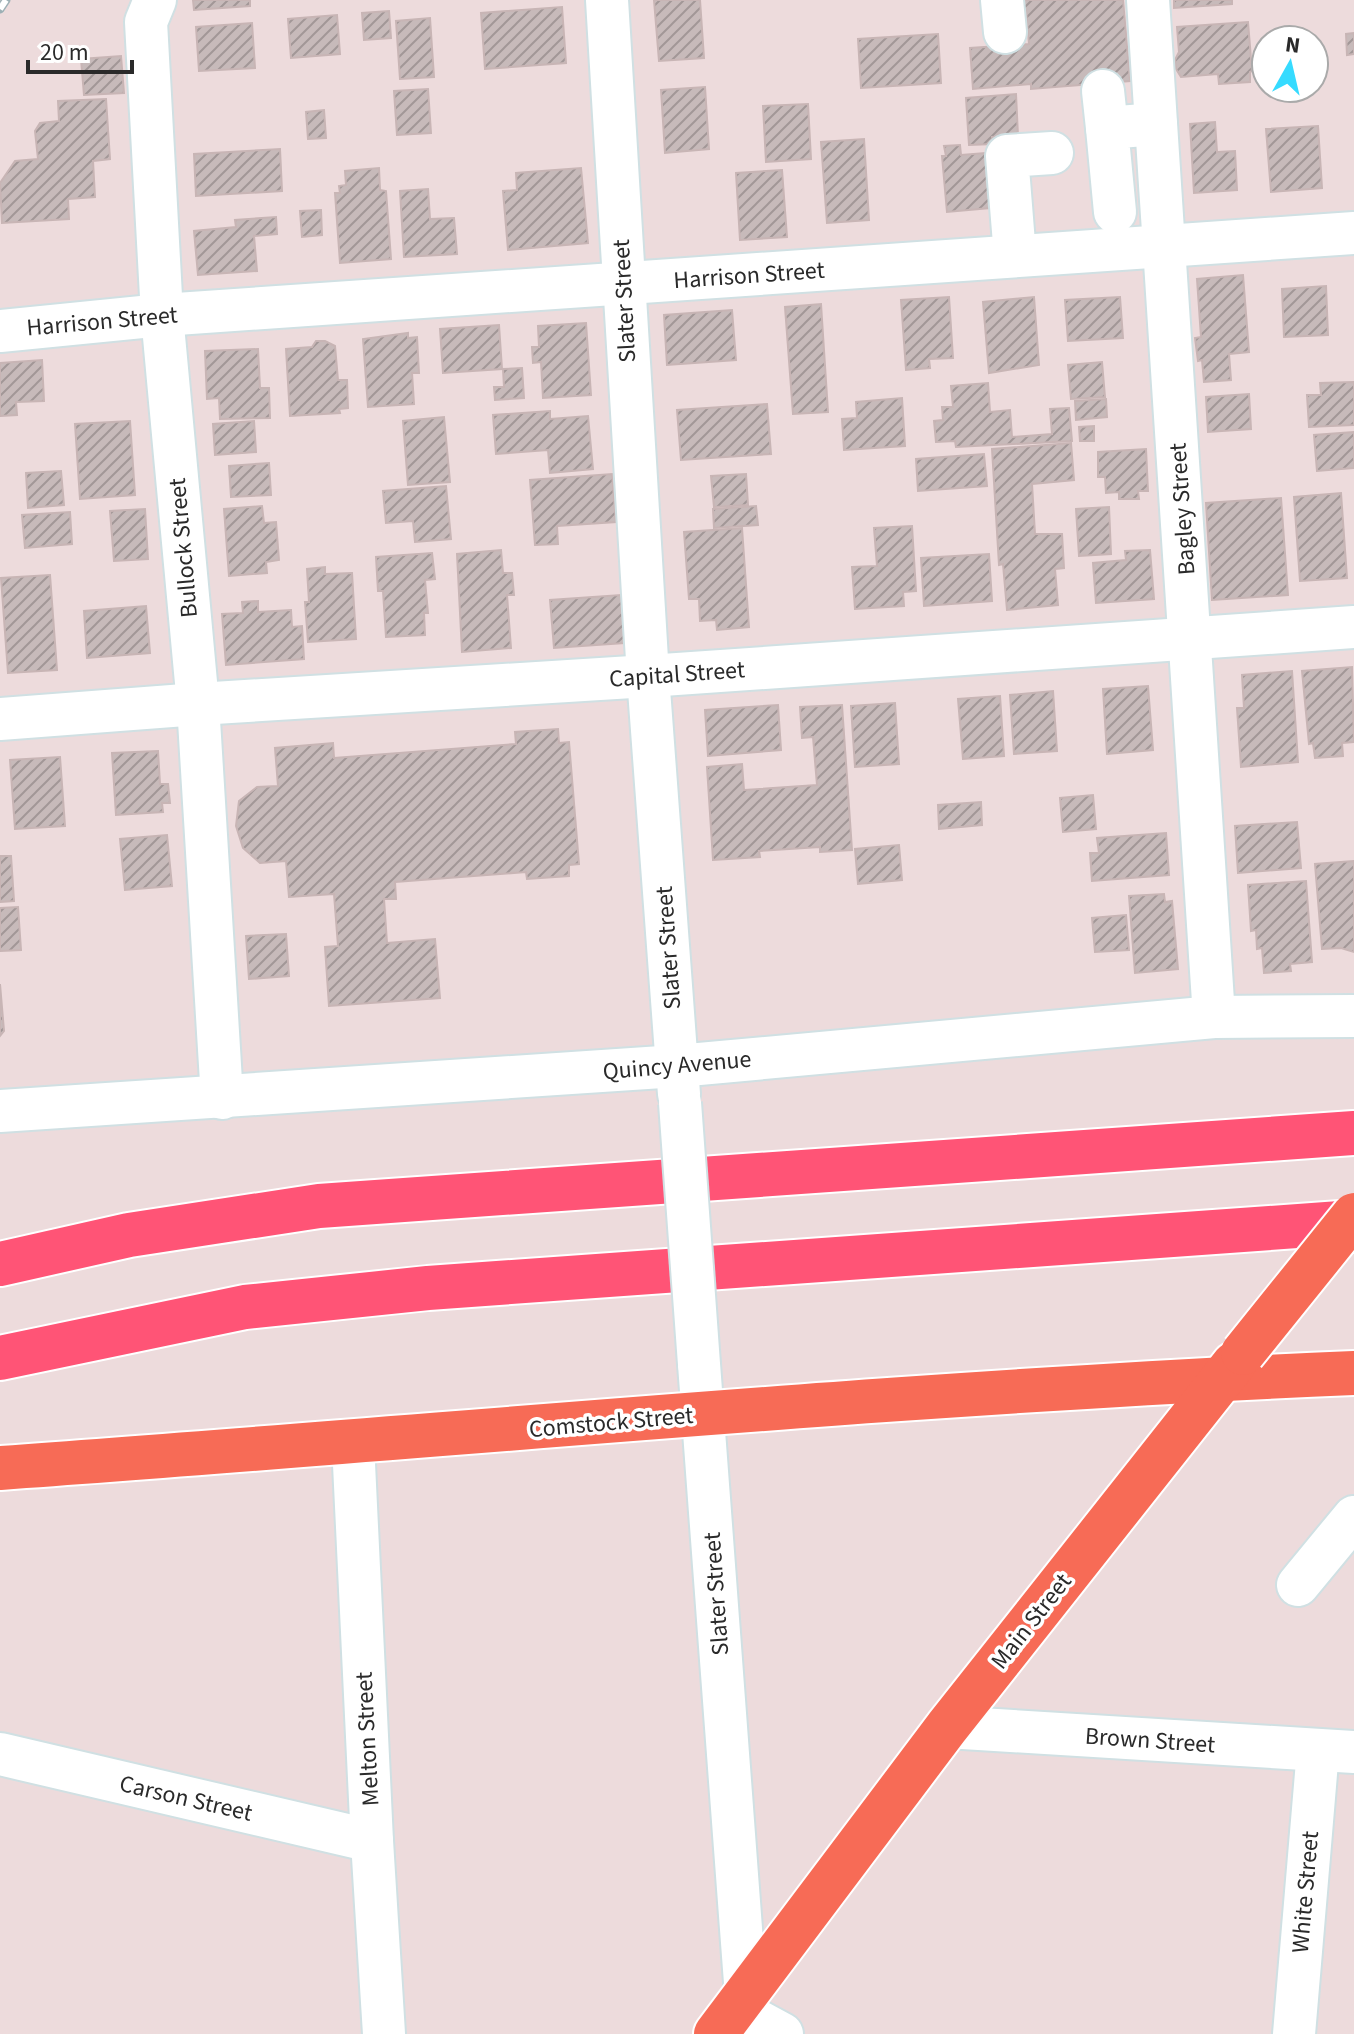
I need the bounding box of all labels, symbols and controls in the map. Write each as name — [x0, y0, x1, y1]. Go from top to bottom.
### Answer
scale bar — [28, 24, 132, 74]
north arrow — [1250, 24, 1330, 104]
text: N — [1283, 28, 1302, 62]
text: 20 m — [40, 35, 89, 70]
street label: Slater Street — [604, 238, 645, 364]
street label: Harrison Street — [672, 253, 826, 298]
street label: Harrison Street — [25, 297, 179, 346]
street label: Bagley Street — [1160, 442, 1205, 576]
street label: Bullock Street — [160, 477, 207, 619]
street label: Capital Street — [608, 652, 746, 697]
street label: Slater Street — [647, 885, 690, 1011]
street label: Quincy Avenue — [601, 1042, 753, 1089]
street label: Comstock Street — [527, 1398, 695, 1447]
street label: Slater Street — [695, 1531, 738, 1657]
street label: Main Street — [983, 1566, 1080, 1677]
street label: Melton Street — [347, 1671, 388, 1807]
street label: Brown Street — [1084, 1718, 1216, 1763]
street label: Carson Street — [116, 1766, 256, 1831]
street label: White Street — [1283, 1830, 1328, 1955]

